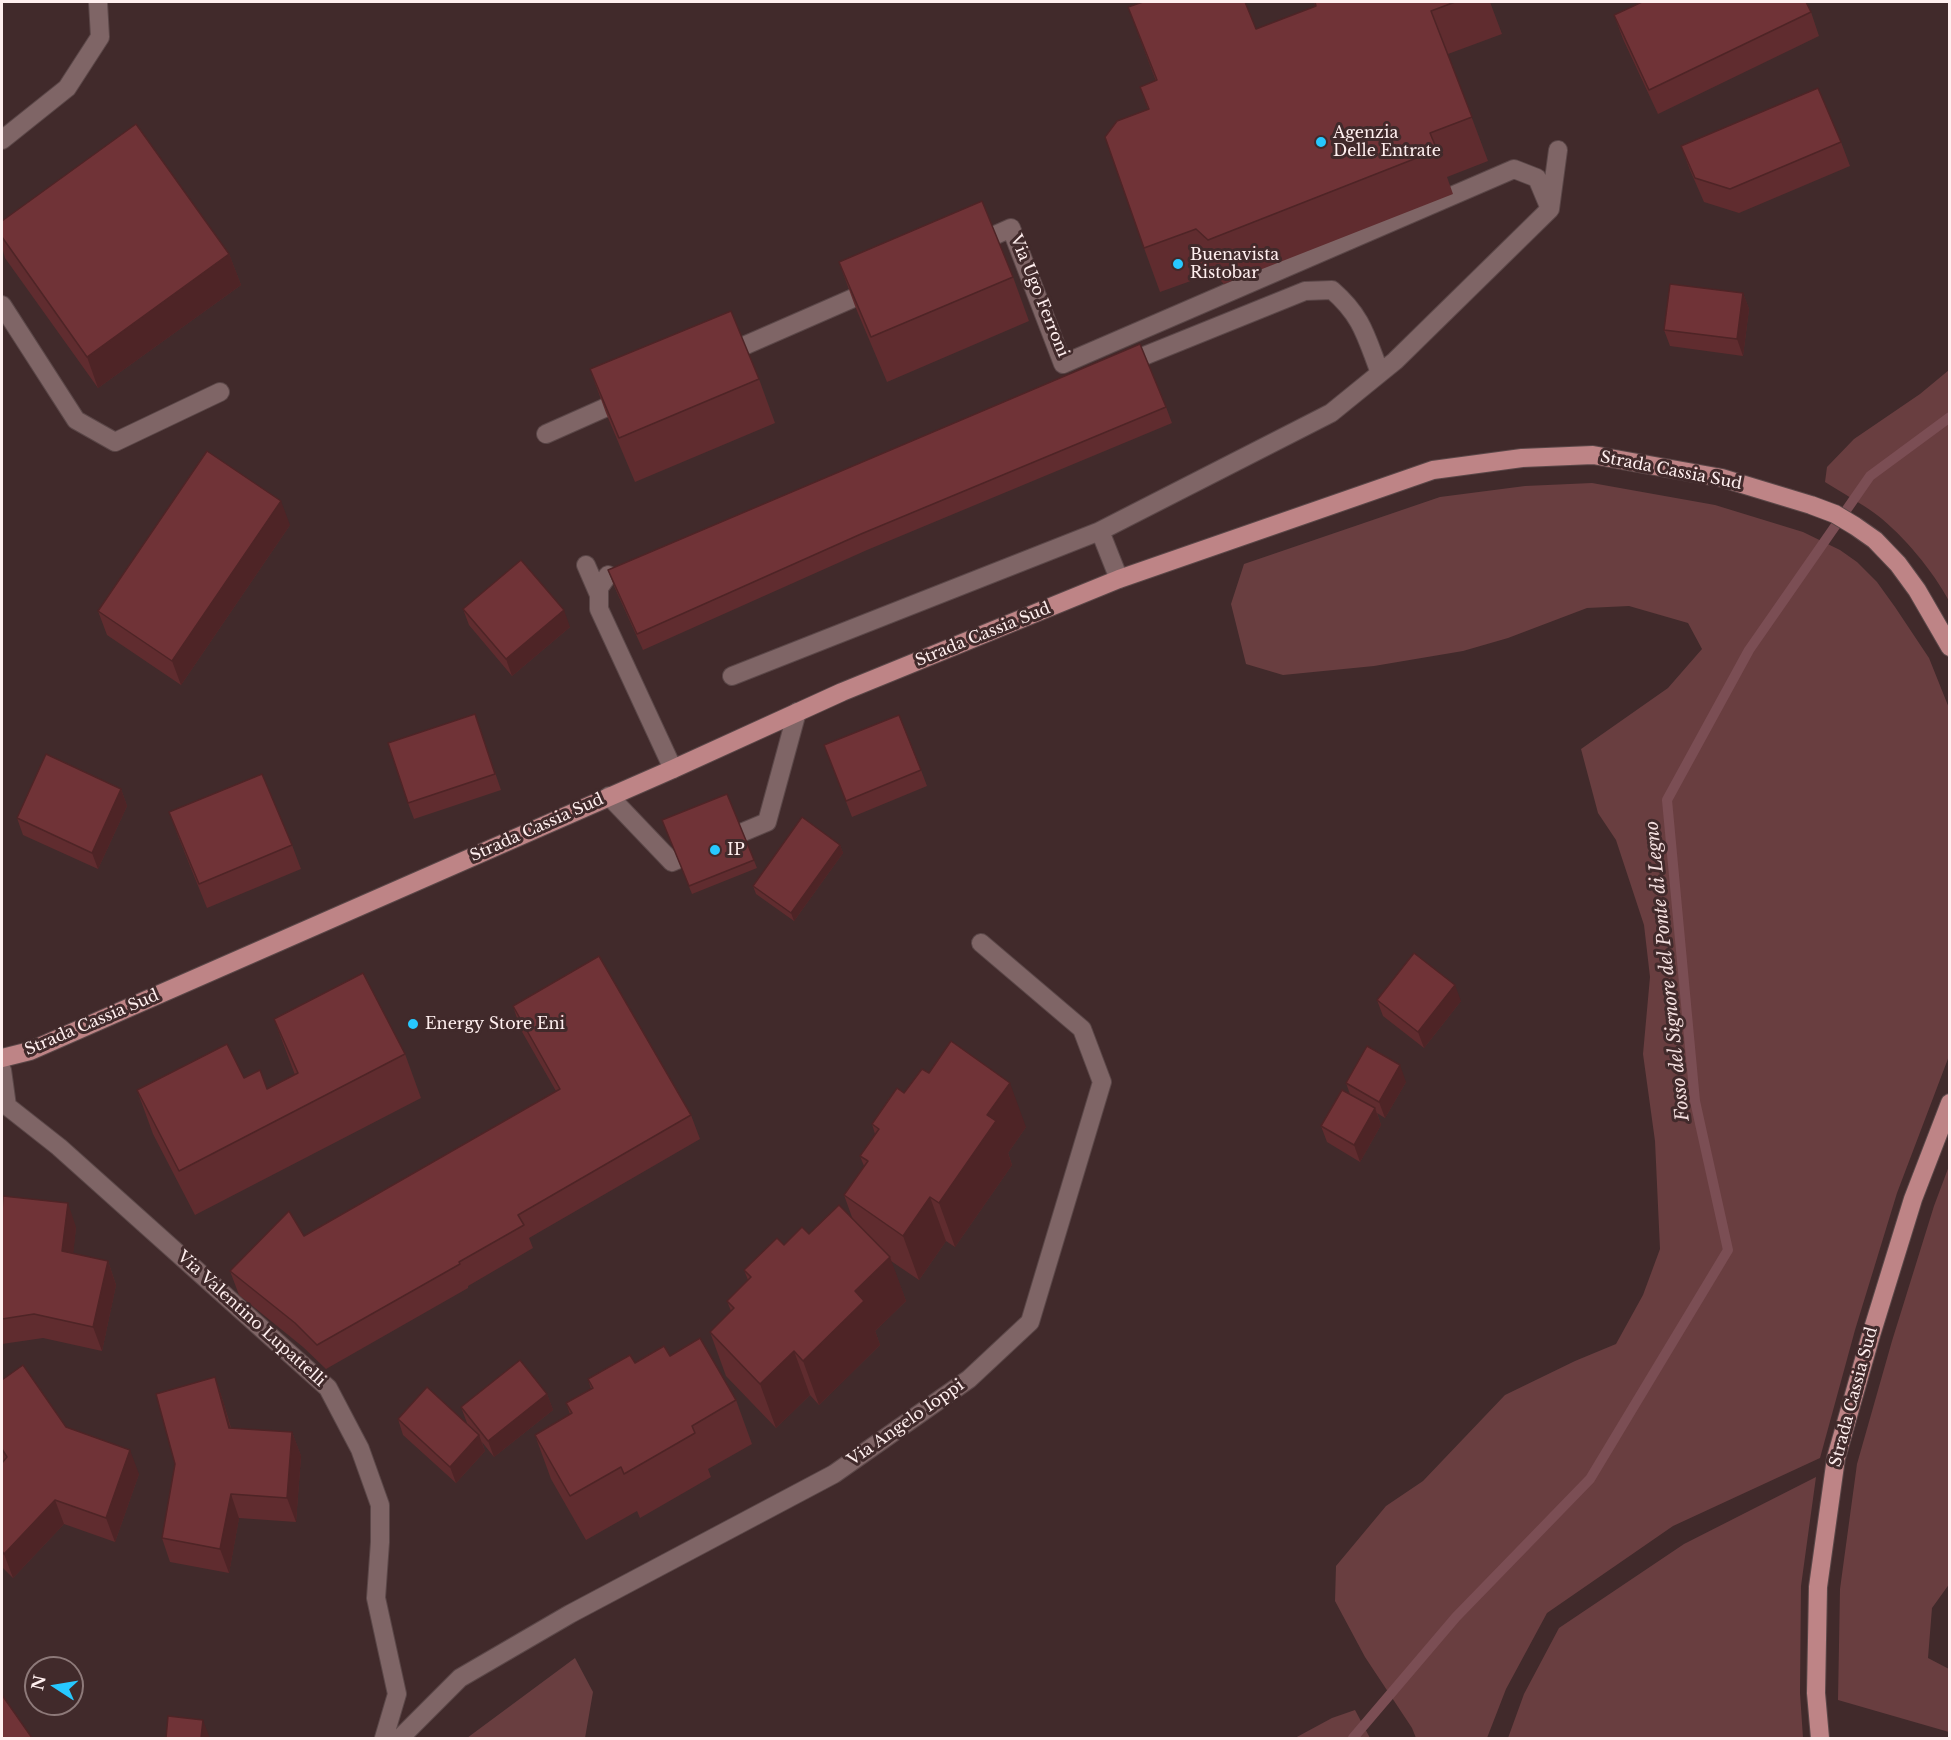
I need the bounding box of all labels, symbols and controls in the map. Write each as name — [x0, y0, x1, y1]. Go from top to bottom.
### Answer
place label: Agenzia Delle Entrate — [1333, 123, 1441, 161]
marker: Agenzia Delle Entrate — [1314, 135, 1328, 149]
street label: Via Ugo Ferroni — [1006, 232, 1072, 360]
place label: Buenavista Ristobar — [1190, 245, 1279, 283]
marker: Buenavista Ristobar — [1171, 257, 1185, 271]
street label: Strada Cassia Sud — [1598, 448, 1744, 494]
street label: Strada Cassia Sud — [913, 599, 1053, 671]
street label: Strada Cassia Sud — [467, 790, 607, 866]
water label: Fosso del Signore del Ponte di Legno — [1641, 820, 1695, 1122]
place label: IP — [727, 840, 745, 860]
marker: IP — [708, 843, 722, 857]
street label: Strada Cassia Sud — [22, 986, 162, 1060]
place label: Energy Store Eni — [425, 1014, 565, 1034]
marker: Energy Store Eni — [406, 1017, 420, 1031]
street label: Via Valentino Lupattelli — [173, 1247, 329, 1391]
street label: Strada Cassia Sud — [1826, 1325, 1882, 1469]
street label: Via Angelo Ioppi — [844, 1376, 968, 1470]
north arrow — [24, 1656, 84, 1716]
text: N — [27, 1673, 50, 1692]

